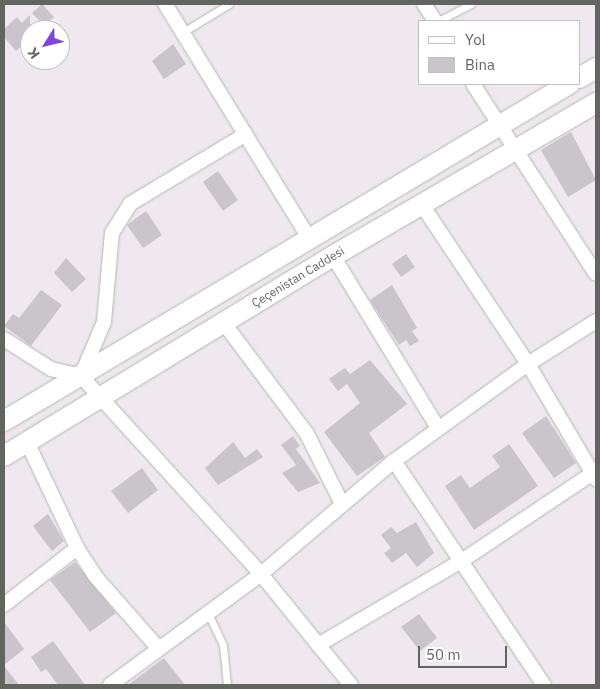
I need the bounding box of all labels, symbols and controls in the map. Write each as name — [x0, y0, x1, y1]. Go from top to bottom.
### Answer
north arrow — [20, 20, 70, 70]
legend — [418, 20, 580, 85]
text: Yol — [465, 30, 486, 49]
text: K — [24, 44, 44, 62]
text: Bina — [465, 55, 495, 74]
street label: Çeçenistan Caddesi — [249, 244, 347, 310]
scale bar — [420, 636, 509, 668]
text: 50 m — [426, 645, 461, 664]

